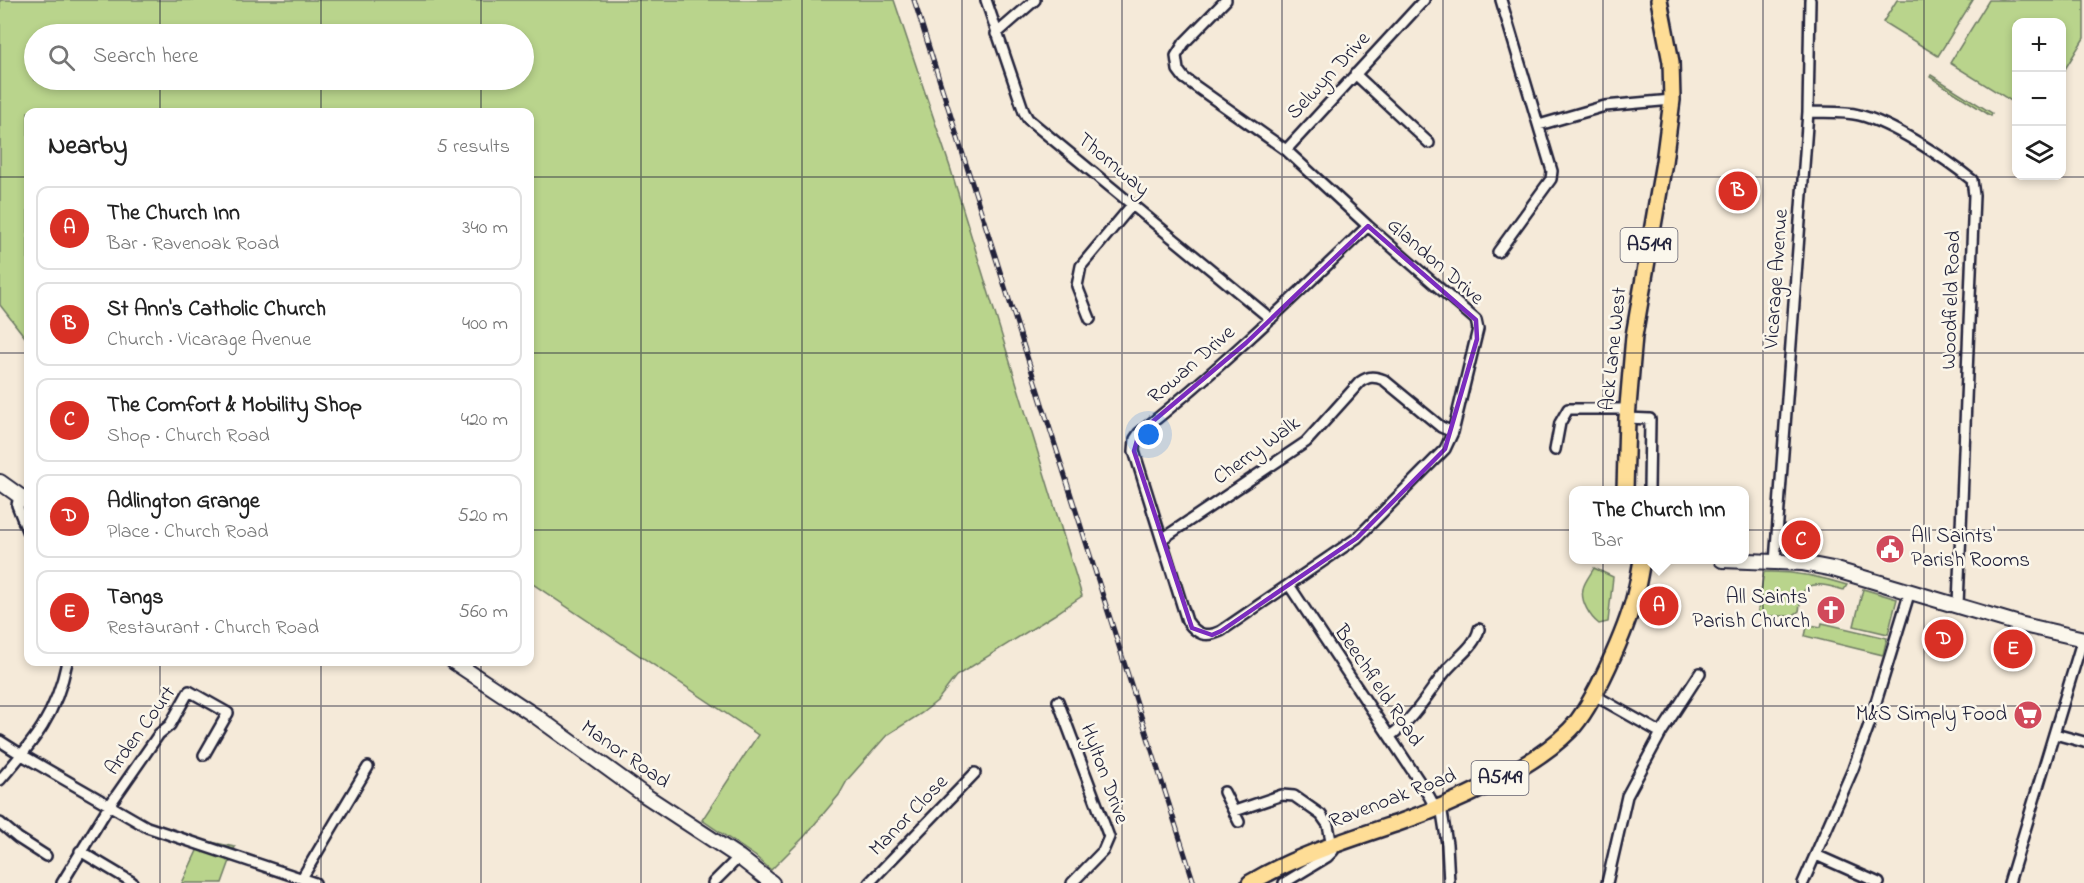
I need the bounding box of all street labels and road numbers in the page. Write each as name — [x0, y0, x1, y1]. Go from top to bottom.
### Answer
street label: Selwyn Drive — [1280, 25, 1380, 128]
street label: Thornway — [1069, 126, 1156, 206]
street label: Vicarage Avenue — [1757, 207, 1799, 351]
street label: Glandon Drive — [1380, 211, 1491, 313]
road number: A5149 — [1620, 228, 1678, 262]
street label: Woodfield Road — [1935, 230, 1969, 370]
street label: Ack Lane West — [1593, 286, 1635, 412]
street label: Rowan Drive — [1142, 318, 1243, 411]
street label: Cherry Walk — [1207, 409, 1309, 494]
street label: Beechfield Road — [1325, 618, 1430, 753]
street label: Arden Court — [98, 680, 184, 782]
street label: Manor Road — [574, 713, 676, 797]
street label: Hylton Drive — [1070, 720, 1136, 830]
street label: Ravenoak Road — [1325, 761, 1461, 837]
road number: A5149 — [1472, 761, 1528, 795]
street label: Manor Close — [862, 768, 956, 864]

